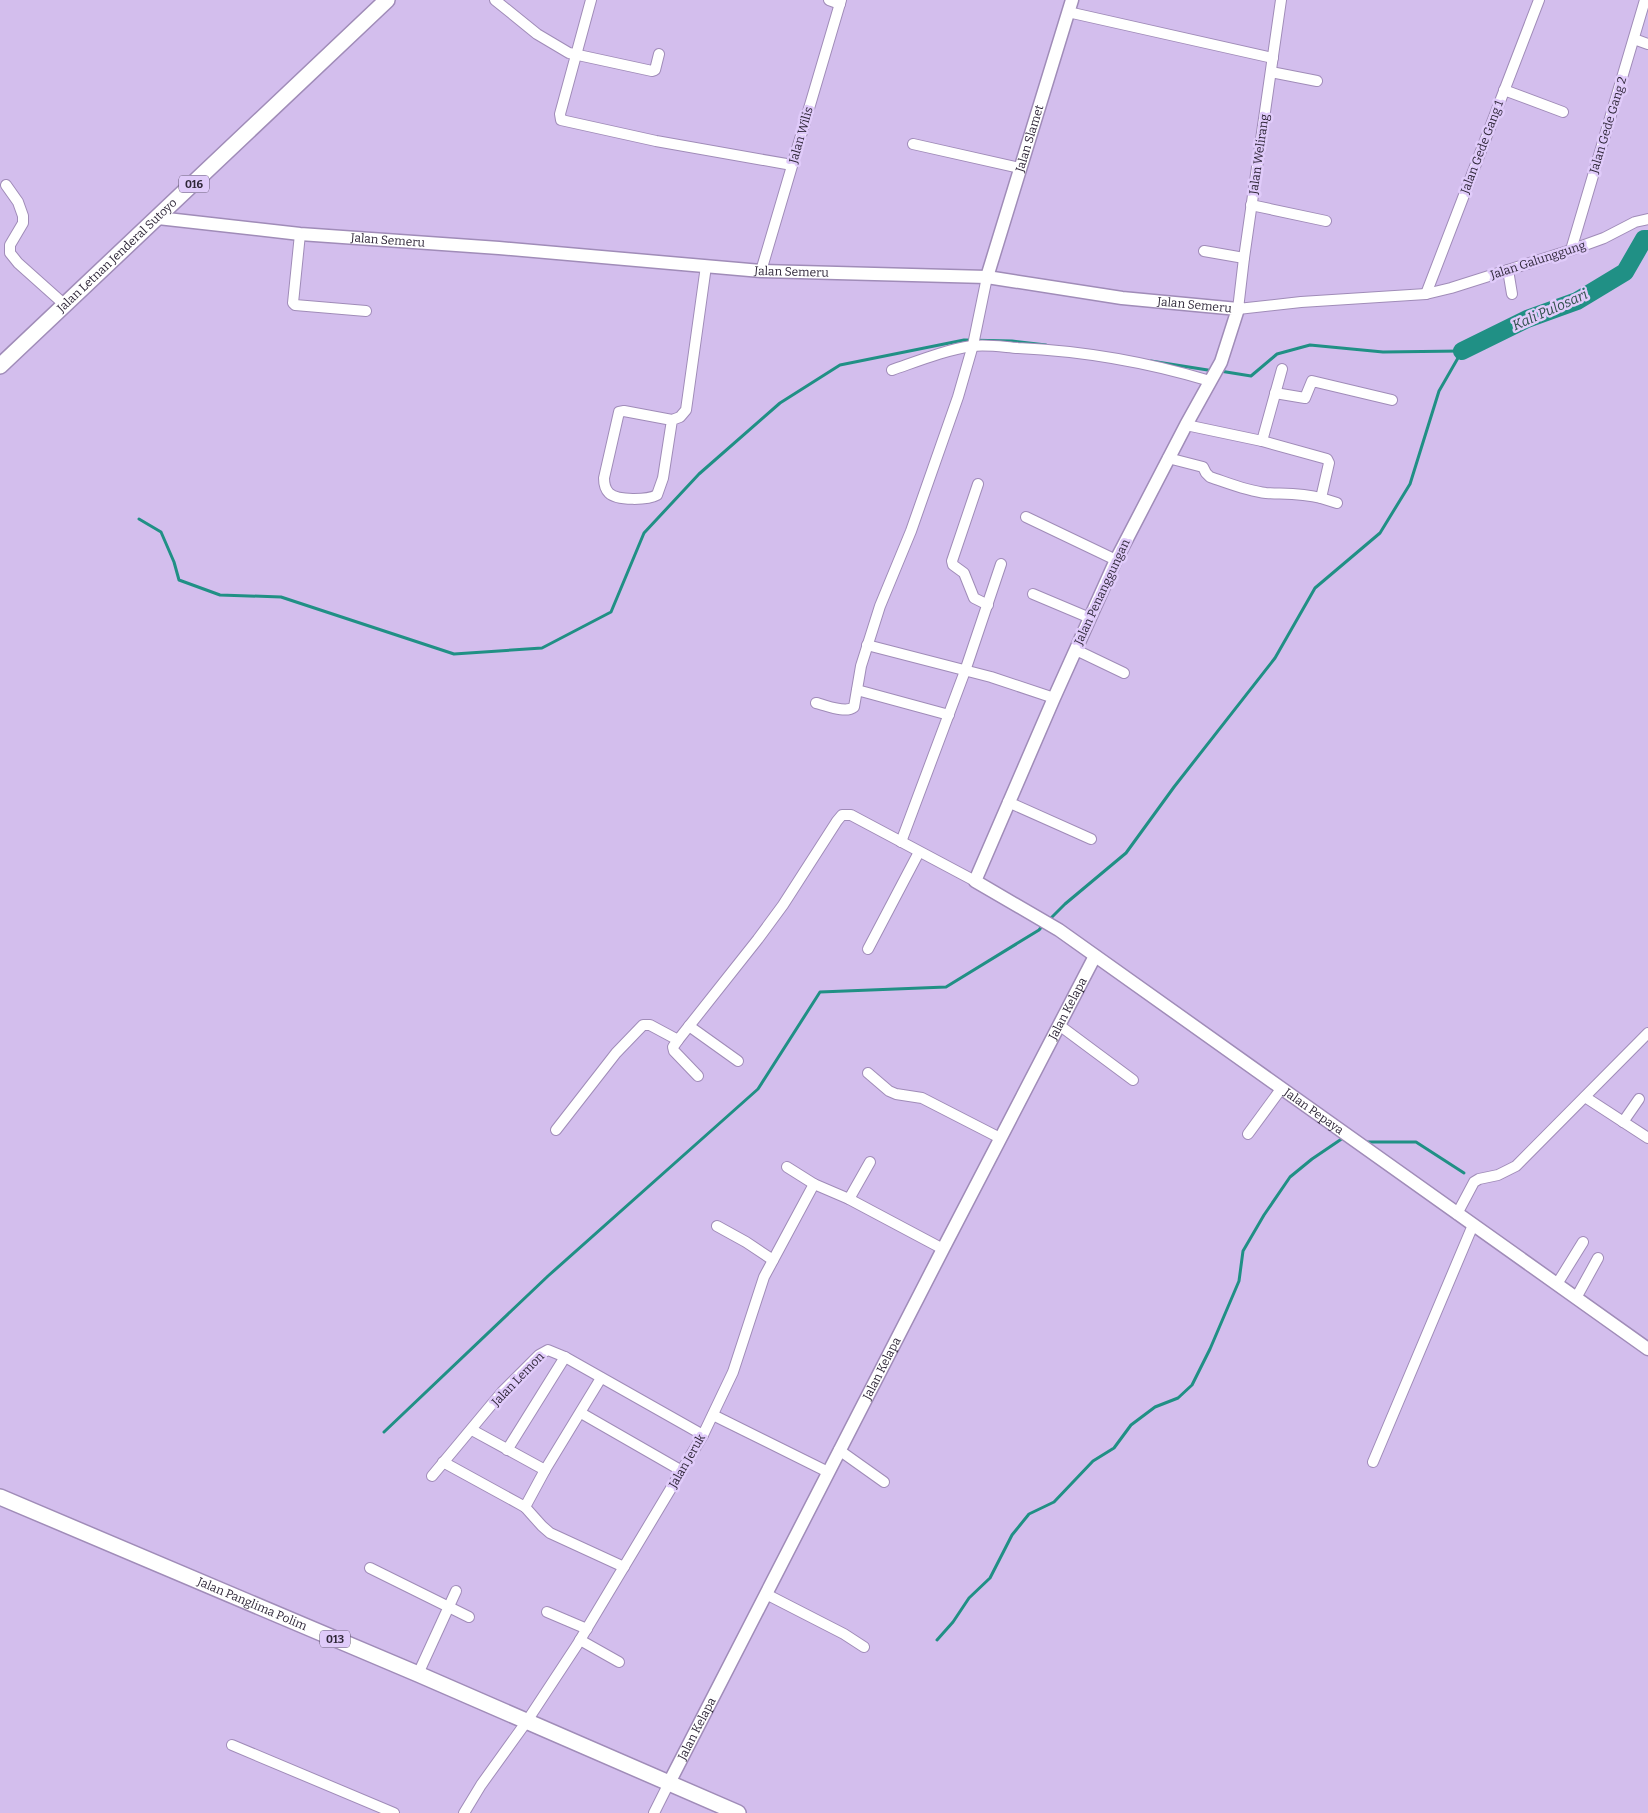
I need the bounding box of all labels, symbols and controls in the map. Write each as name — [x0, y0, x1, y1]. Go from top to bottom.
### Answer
street label: Jalan Gede Gang 2 — [1586, 75, 1629, 176]
street label: Jalan Gede Gang 1 — [1457, 98, 1506, 196]
street label: Jalan Slamet — [1012, 102, 1047, 175]
street label: Jalan Wilis — [786, 105, 816, 166]
street label: Jalan Welirang — [1246, 113, 1272, 196]
road number: 016 — [179, 175, 209, 192]
street label: Jalan Letnan Jenderal Sutoyo — [54, 196, 180, 316]
street label: Jalan Semeru — [349, 231, 426, 250]
street label: Jalan Galunggung — [1488, 238, 1588, 282]
street label: Jalan Semeru — [753, 263, 830, 280]
water label: Kali Pulosari — [1510, 286, 1590, 334]
street label: Jalan Semeru — [1156, 294, 1233, 315]
street label: Jalan Penanggungan — [1071, 537, 1133, 648]
street label: Jalan Kelapa — [1045, 975, 1090, 1043]
street label: Jalan Pepaya — [1281, 1085, 1347, 1137]
street label: Jalan Kelapa — [859, 1334, 904, 1403]
street label: Jalan Lemon — [488, 1349, 547, 1409]
street label: Jalan Jeruk — [665, 1431, 708, 1491]
street label: Jalan Panglima Polim — [194, 1574, 310, 1633]
road number: 013 — [320, 1630, 350, 1648]
street label: Jalan Kelapa — [675, 1695, 719, 1763]

